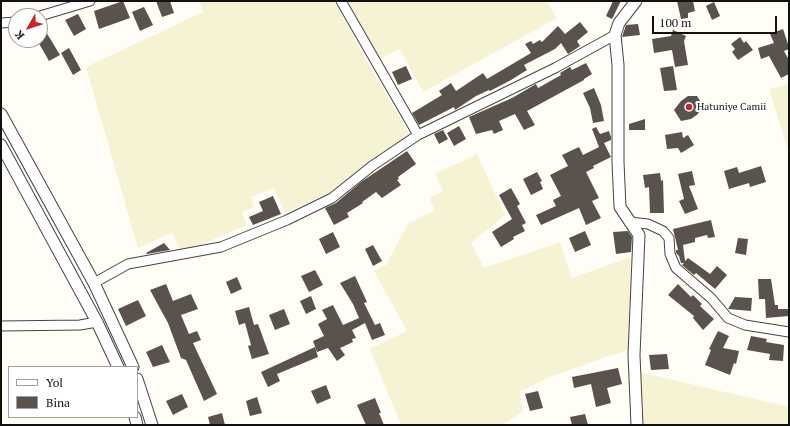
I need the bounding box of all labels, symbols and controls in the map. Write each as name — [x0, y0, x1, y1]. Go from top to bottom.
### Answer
north arrow — [8, 8, 48, 48]
scale bar — [654, 8, 779, 34]
text: 100 m — [659, 15, 691, 30]
text: K — [12, 27, 27, 42]
place label: Hatuniye Camii — [697, 101, 766, 113]
marker: Hatuniye Camii — [684, 102, 694, 112]
legend — [8, 366, 138, 418]
text: Yol — [46, 375, 63, 390]
text: Bina — [46, 395, 70, 410]

